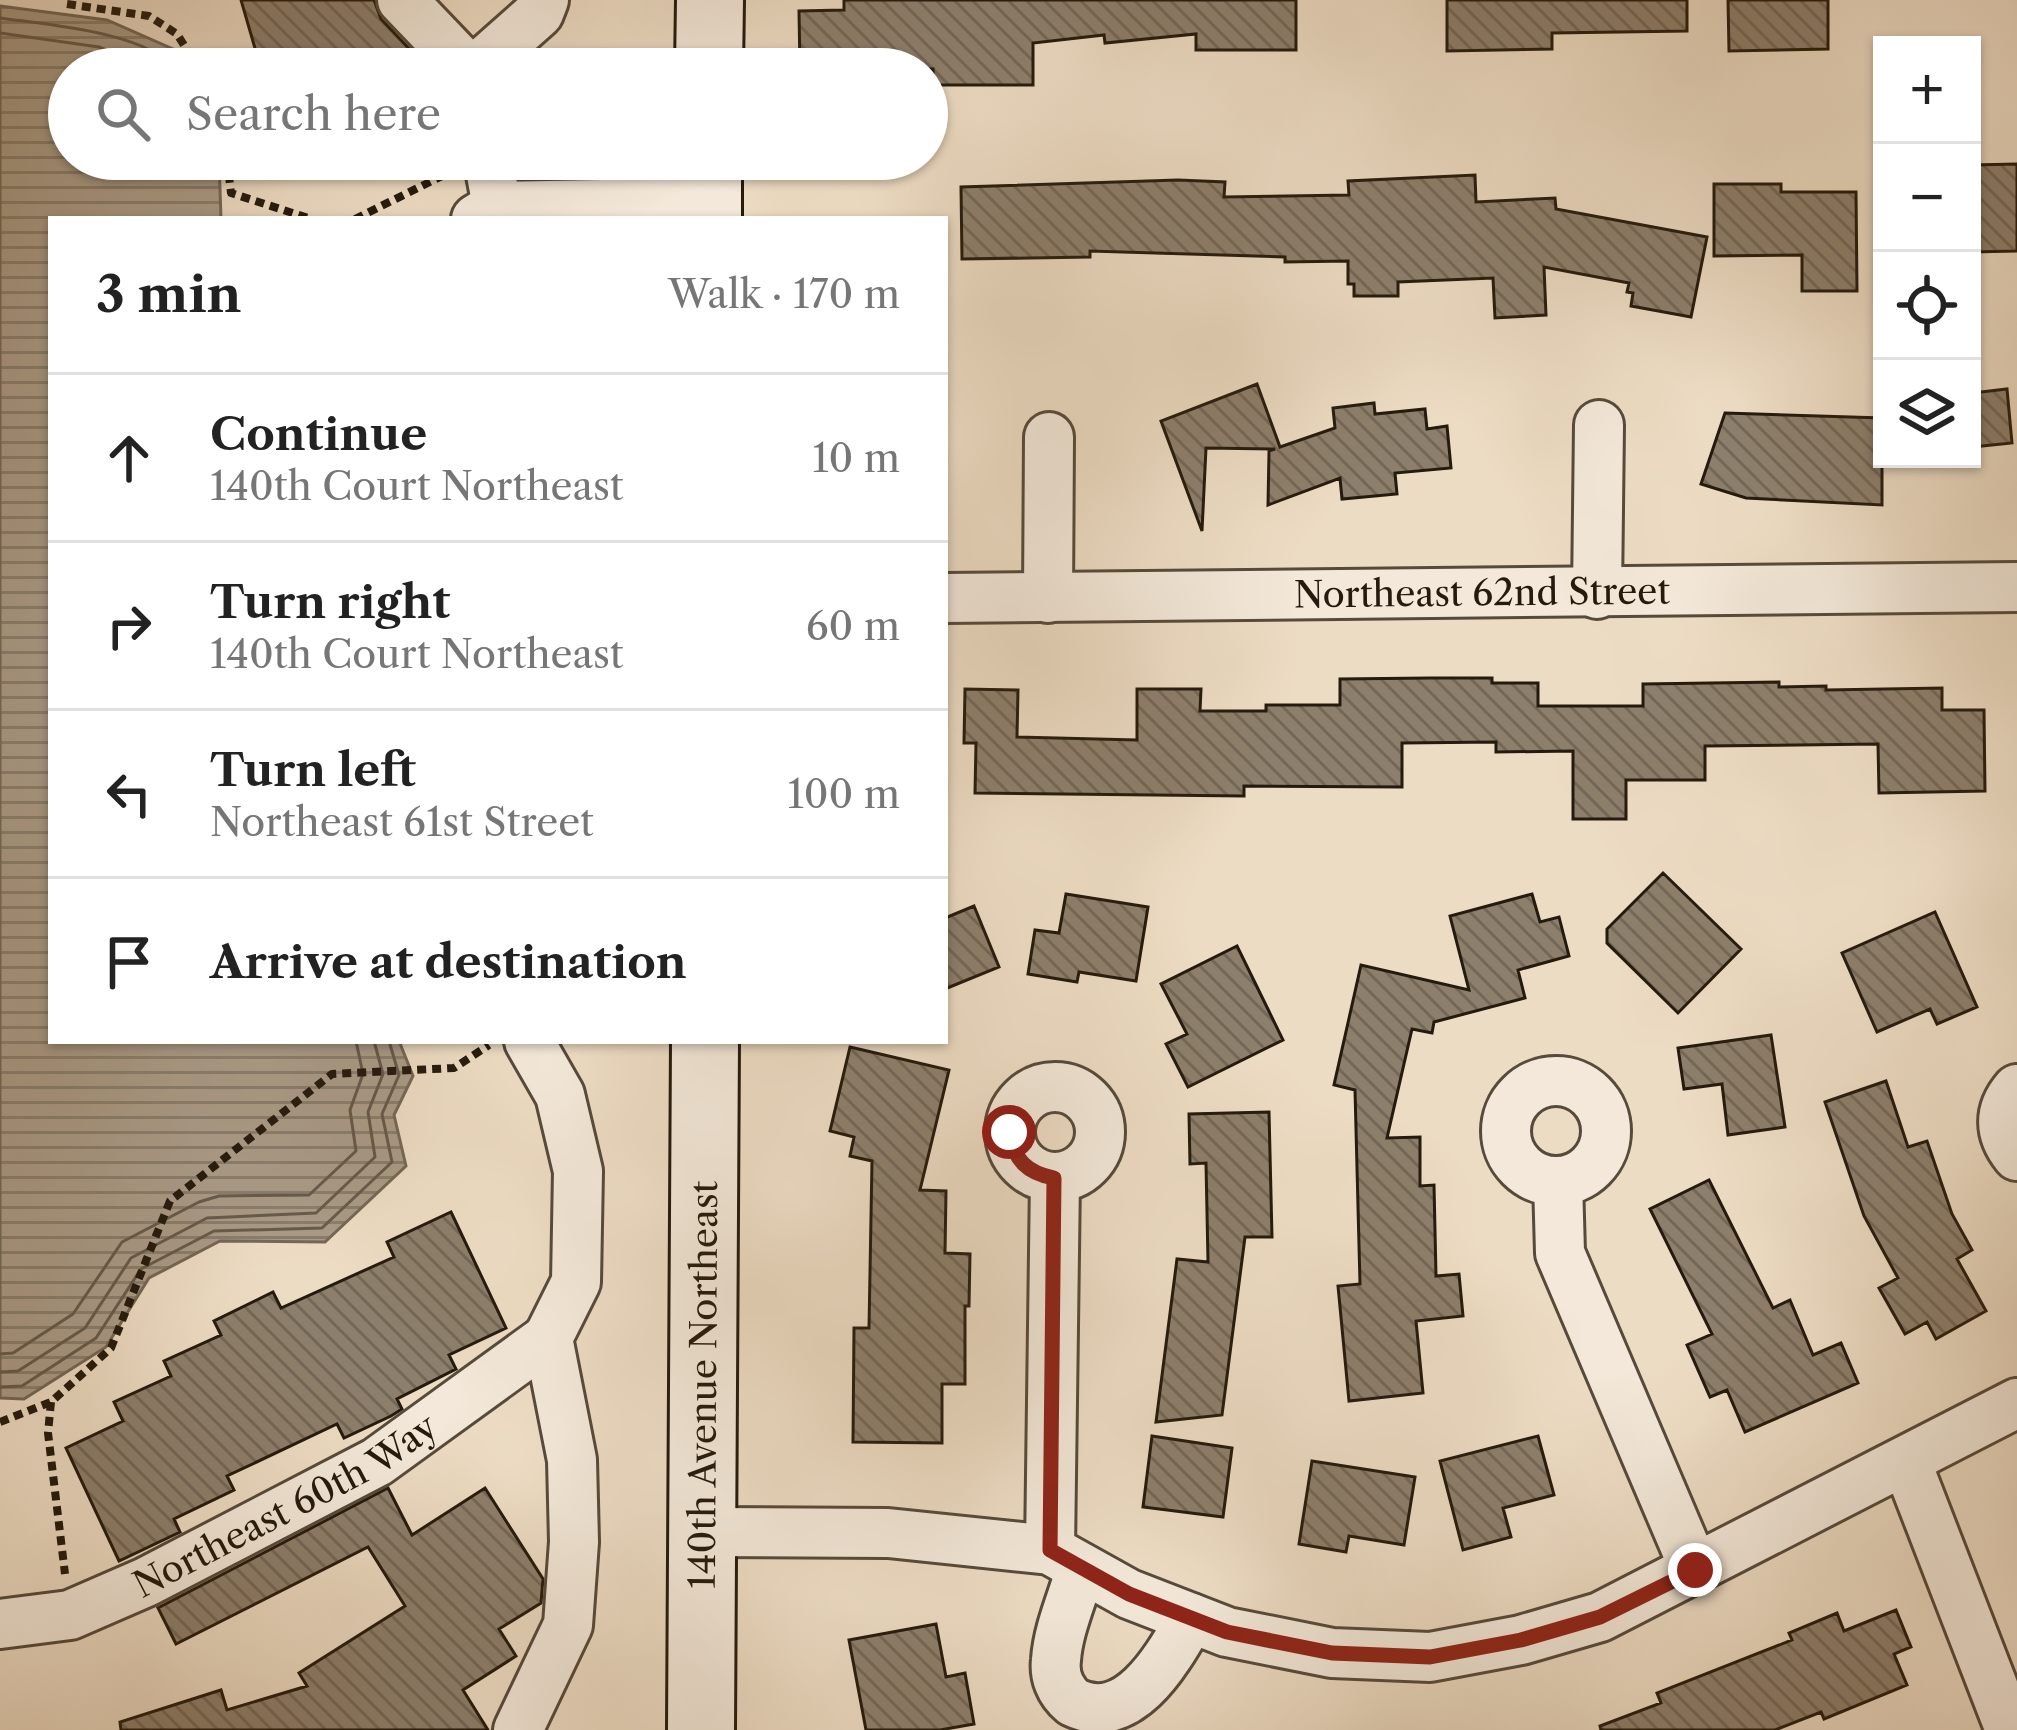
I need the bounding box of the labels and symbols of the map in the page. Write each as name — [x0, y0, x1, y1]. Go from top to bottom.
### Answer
street label: Northeast 62nd Street — [1294, 569, 1671, 616]
route start — [982, 1105, 1036, 1159]
street label: 140th Avenue Northeast — [680, 1180, 726, 1589]
street label: Northeast 60th Way — [126, 1404, 446, 1607]
route end — [1668, 1543, 1722, 1597]

